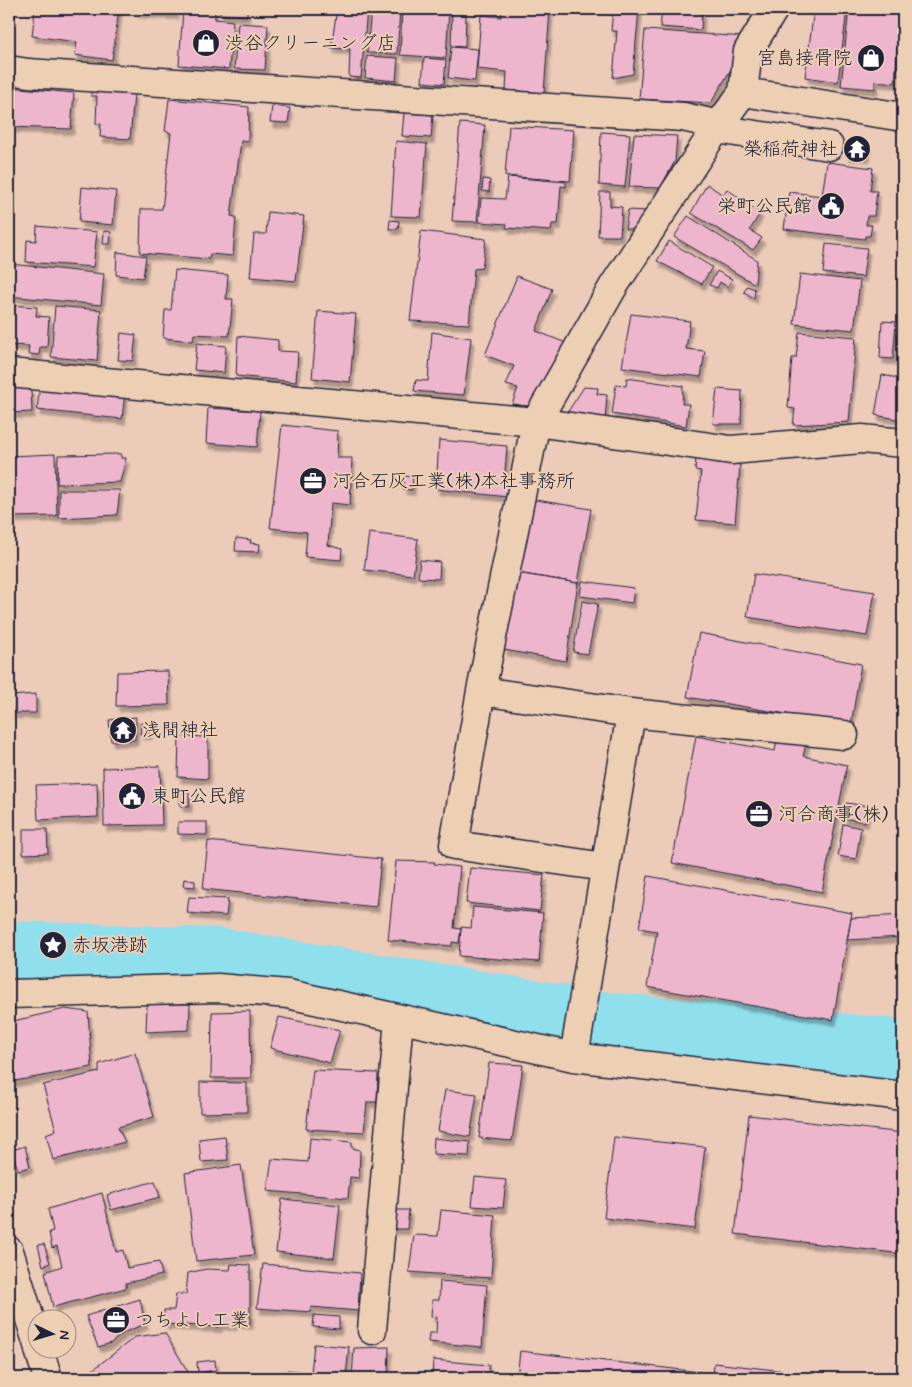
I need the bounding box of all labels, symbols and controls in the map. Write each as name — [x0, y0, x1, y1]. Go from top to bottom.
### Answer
shop icon: 渋谷クリーニング店 — [191, 28, 221, 58]
place label: 渋谷クリーニング店 — [225, 31, 396, 56]
shop icon: 宮島接骨院 — [856, 43, 886, 73]
place label: 宮島接骨院 — [757, 46, 852, 71]
temple icon: 榮稲荷神社 — [842, 134, 872, 164]
place label: 榮稲荷神社 — [743, 137, 838, 162]
public building icon: 栄町公民館 — [816, 191, 846, 221]
place label: 栄町公民館 — [717, 194, 812, 219]
office icon: 河合石灰工業(株)本社事務所 — [298, 466, 328, 496]
place label: 河合石灰工業(株)本社事務所 — [332, 469, 575, 494]
temple icon: 浅間神社 — [108, 715, 138, 745]
place label: 浅間神社 — [142, 718, 218, 743]
public building icon: 東町公民館 — [117, 781, 147, 811]
place label: 東町公民館 — [151, 784, 246, 809]
office icon: 河合商事(株) — [744, 799, 774, 829]
place label: 河合商事(株) — [778, 802, 888, 827]
place icon: 赤坂港跡 — [38, 930, 68, 960]
place label: 赤坂港跡 — [72, 933, 148, 958]
office icon: つちよし工業 — [101, 1305, 131, 1335]
place label: つちよし工業 — [135, 1308, 249, 1333]
north arrow — [28, 1310, 78, 1360]
text: N — [55, 1330, 73, 1340]

